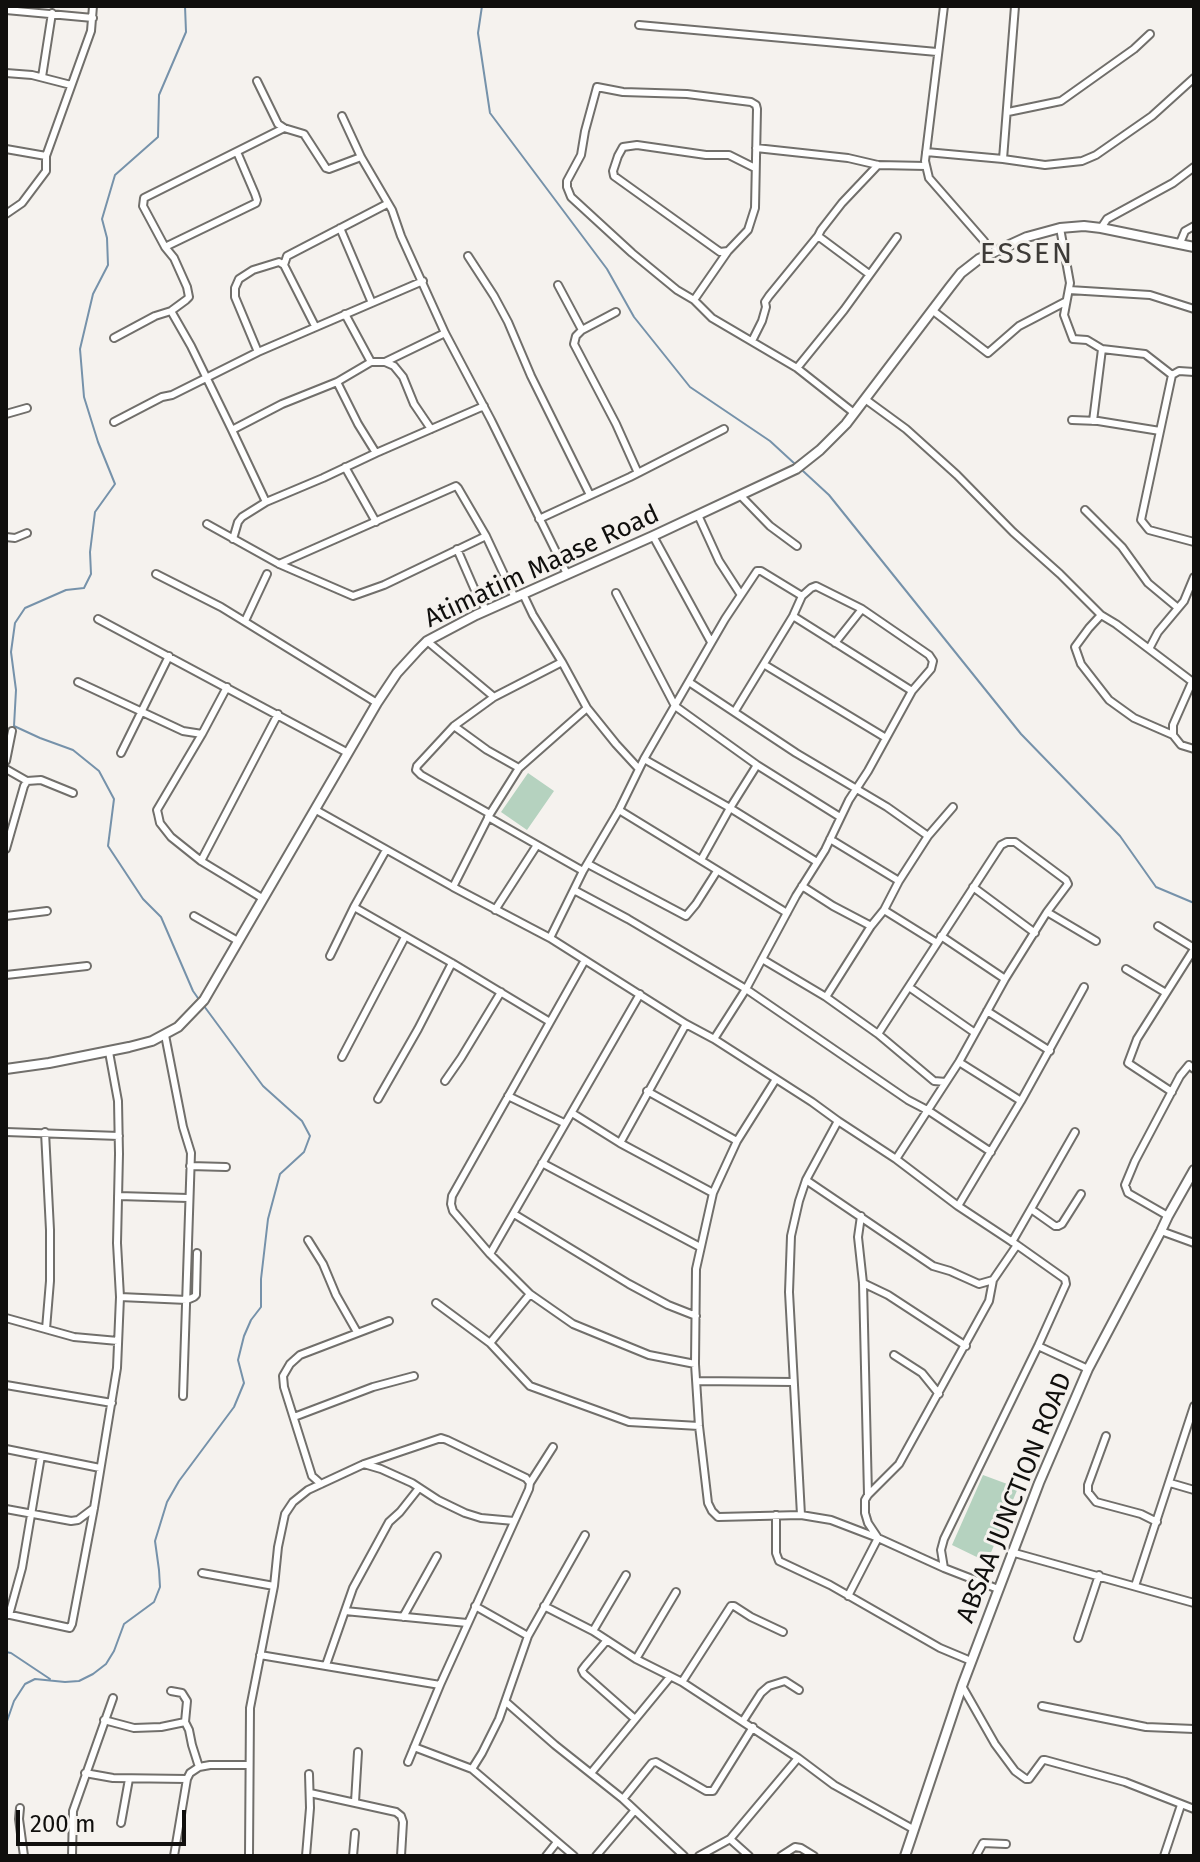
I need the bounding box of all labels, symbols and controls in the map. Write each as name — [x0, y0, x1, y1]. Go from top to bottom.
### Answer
district label: ESSEN — [980, 237, 1074, 273]
street label: Atimatim Maase Road — [420, 499, 664, 635]
street label: ABSAA JUNCTION ROAD — [951, 1369, 1079, 1627]
scale bar — [20, 1794, 190, 1844]
text: 200 m — [30, 1810, 96, 1838]

